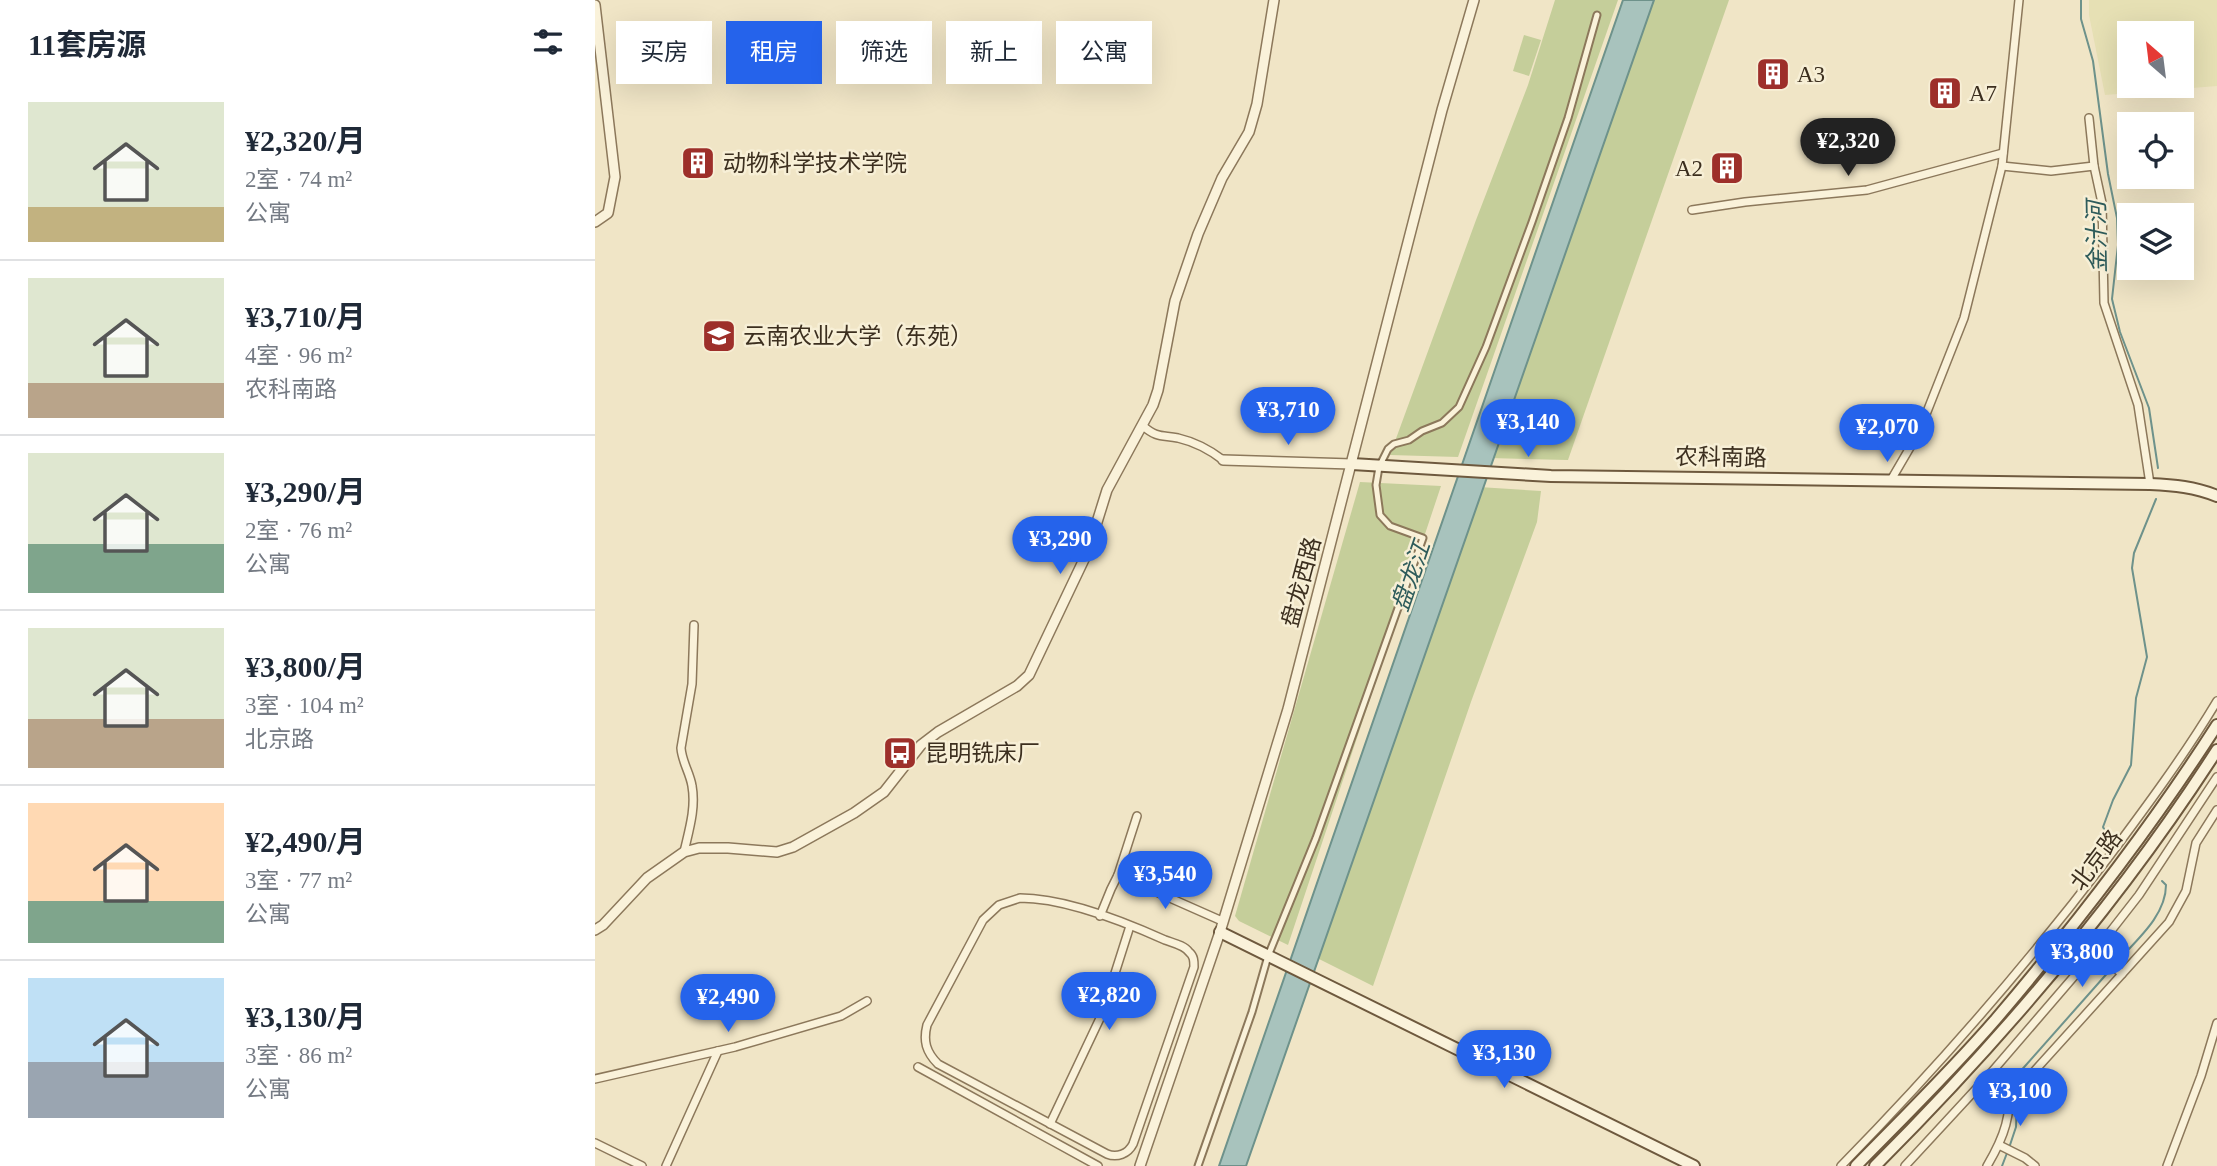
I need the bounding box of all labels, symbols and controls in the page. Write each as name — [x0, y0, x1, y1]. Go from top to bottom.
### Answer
chip: 买房 — [616, 21, 712, 84]
chip: 租房 — [726, 21, 822, 84]
chip: 筛选 — [836, 21, 932, 84]
chip: 新上 — [946, 21, 1042, 84]
chip: 公寓 — [1056, 21, 1152, 84]
north arrow — [2117, 21, 2195, 98]
map controls — [2117, 21, 2194, 280]
icon: filters — [529, 23, 567, 61]
text: 11套房源 — [28, 28, 146, 61]
building icon: A3 — [1754, 55, 1792, 93]
place label: A3 — [1797, 62, 1825, 87]
building icon: A7 — [1926, 74, 1964, 112]
place label: A7 — [1969, 81, 1997, 106]
button: locate — [2117, 112, 2194, 189]
pin: ¥2,320 — [1791, 118, 1905, 178]
text: ¥2,320/月 — [245, 124, 366, 157]
text: ¥2,320 — [1816, 128, 1880, 153]
icon: home — [84, 130, 168, 214]
building icon: 动物科学技术学院 — [679, 144, 717, 182]
building icon: A2 — [1708, 149, 1746, 187]
place label: 动物科学技术学院 — [723, 151, 907, 176]
place label: A2 — [1675, 156, 1703, 181]
text: 2室 · 74 m² — [245, 167, 352, 192]
water label: 金汁河 — [2083, 197, 2111, 273]
text: 公寓 — [245, 201, 291, 226]
button: layers — [2117, 203, 2194, 280]
text: ¥3,710/月 — [245, 300, 366, 333]
icon: home — [84, 306, 168, 390]
school or university icon: 云南农业大学（东苑） — [700, 317, 738, 355]
place label: 云南农业大学（东苑） — [743, 324, 973, 349]
text: 4室 · 96 m² — [245, 343, 352, 368]
text: 农科南路 — [245, 377, 337, 402]
pin: ¥3,710 — [1231, 388, 1345, 447]
text: ¥3,710 — [1256, 397, 1320, 422]
pin: ¥3,140 — [1471, 400, 1585, 459]
pin: ¥2,070 — [1830, 405, 1944, 464]
text: ¥3,140 — [1496, 409, 1560, 434]
text: ¥2,070 — [1855, 414, 1919, 439]
street label: 农科南路 — [1675, 444, 1767, 471]
text: ¥3,290/月 — [245, 475, 366, 508]
icon: home — [84, 481, 168, 565]
pin: ¥3,290 — [1003, 516, 1117, 576]
text: 2室 · 76 m² — [245, 518, 352, 543]
text: ¥3,290 — [1028, 526, 1092, 551]
street label: 盘龙西路 — [1278, 534, 1325, 630]
water label: 盘龙江 — [1387, 535, 1436, 614]
text: 公寓 — [245, 552, 291, 577]
text: ¥3,800/月 — [245, 650, 366, 683]
icon: home — [84, 656, 168, 740]
text: 3室 · 104 m² — [245, 693, 364, 718]
text: 北京路 — [245, 727, 314, 752]
bus stop icon: 昆明铣床厂 — [881, 734, 919, 772]
place label: 昆明铣床厂 — [925, 741, 1040, 766]
text: ¥2,490/月 — [245, 825, 366, 858]
street label: 北京路 — [2066, 825, 2127, 895]
icon: home — [84, 831, 168, 915]
pin: ¥3,540 — [1108, 852, 1222, 911]
text: ¥3,540 — [1133, 861, 1197, 886]
text: 3室 · 77 m² — [245, 868, 352, 893]
text: 公寓 — [245, 902, 291, 927]
pin: ¥3,800 — [2025, 930, 2139, 989]
text: ¥3,800 — [2050, 939, 2114, 964]
pin: ¥2,820 — [1052, 972, 1166, 1032]
pin: ¥2,490 — [671, 974, 785, 1034]
text: ¥2,820 — [1077, 982, 1141, 1007]
text: ¥2,490 — [696, 984, 760, 1009]
text: ¥3,130/月 — [245, 1000, 366, 1033]
icon: home — [84, 1006, 168, 1090]
pin: ¥3,130 — [1447, 1030, 1561, 1090]
text: ¥3,130 — [1472, 1040, 1536, 1065]
text: 3室 · 86 m² — [245, 1043, 352, 1068]
pin: ¥3,100 — [1963, 1068, 2077, 1128]
text: 公寓 — [245, 1077, 291, 1102]
text: ¥3,100 — [1988, 1078, 2052, 1103]

